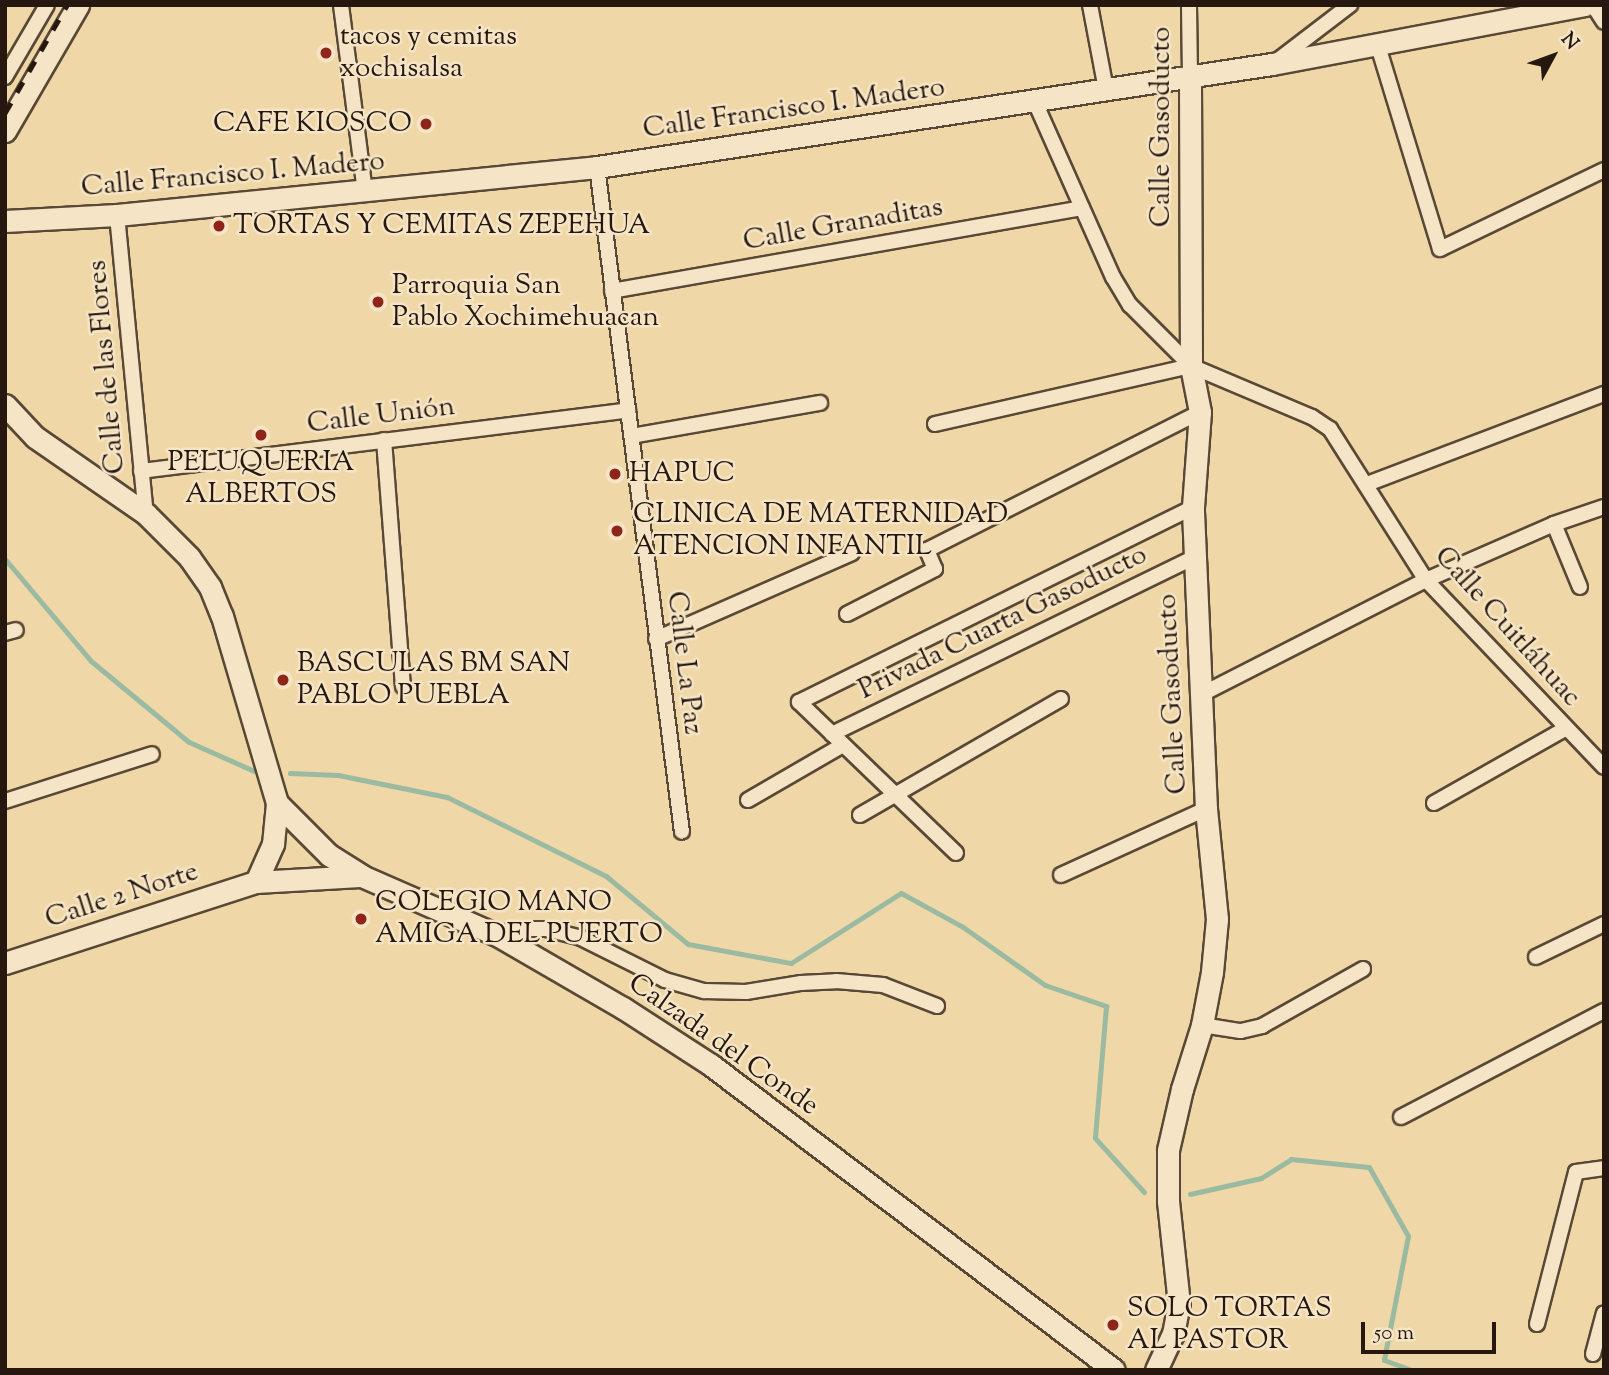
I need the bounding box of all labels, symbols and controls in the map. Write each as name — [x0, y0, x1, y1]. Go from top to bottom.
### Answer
place label: tacos y cemitas xochisalsa — [340, 20, 517, 86]
north arrow — [1518, 21, 1588, 91]
street label: Calle Gasoducto — [1145, 27, 1179, 227]
text: N — [1554, 27, 1584, 56]
marker: tacos y cemitas xochisalsa — [318, 45, 334, 61]
street label: Calle Francisco I. Madero — [641, 71, 947, 147]
place label: CAFE KIOSCO — [213, 107, 412, 141]
marker: CAFE KIOSCO — [418, 116, 434, 132]
street label: Calle Francisco I. Madero — [80, 145, 386, 205]
street label: Calle Granaditas — [741, 191, 945, 259]
place label: TORTAS Y CEMITAS ZEPEHUA — [233, 209, 650, 243]
marker: TORTAS Y CEMITAS ZEPEHUA — [211, 218, 227, 234]
street label: Calle de las Flores — [81, 259, 133, 475]
place label: Parroquia San Pablo Xochimehuacan — [392, 269, 659, 335]
marker: Parroquia San Pablo Xochimehuacan — [370, 294, 386, 310]
street label: Calle Unión — [305, 390, 457, 442]
marker: PELUQUERIA ALBERTOS — [253, 427, 269, 443]
place label: PELUQUERIA ALBERTOS — [168, 446, 354, 512]
place label: HAPUC — [629, 457, 735, 491]
marker: HAPUC — [607, 466, 623, 482]
place label: CLINICA DE MATERNIDAD ATENCION INFANTIL — [633, 498, 1008, 564]
marker: CLINICA DE MATERNIDAD ATENCION INFANTIL — [607, 521, 627, 541]
street label: Privada Cuarta Gasoducto — [853, 539, 1153, 707]
street label: Calle Cuitláhuac — [1426, 540, 1588, 714]
street label: Calle La Paz — [659, 589, 709, 737]
street label: Calle Gasoducto — [1151, 593, 1195, 795]
place label: BASCULAS BM SAN PABLO PUEBLA — [297, 647, 570, 713]
marker: BASCULAS BM SAN PABLO PUEBLA — [275, 672, 291, 688]
street label: Calle 2 Norte — [41, 855, 203, 937]
place label: COLEGIO MANO AMIGA DEL PUERTO — [375, 886, 663, 952]
marker: COLEGIO MANO AMIGA DEL PUERTO — [353, 911, 369, 927]
street label: Calzada del Conde — [621, 967, 825, 1123]
place label: SOLO TORTAS AL PASTOR — [1127, 1292, 1332, 1358]
scale bar — [1364, 1308, 1499, 1352]
marker: SOLO TORTAS AL PASTOR — [1105, 1317, 1121, 1333]
text: 50 m — [1374, 1319, 1414, 1349]

